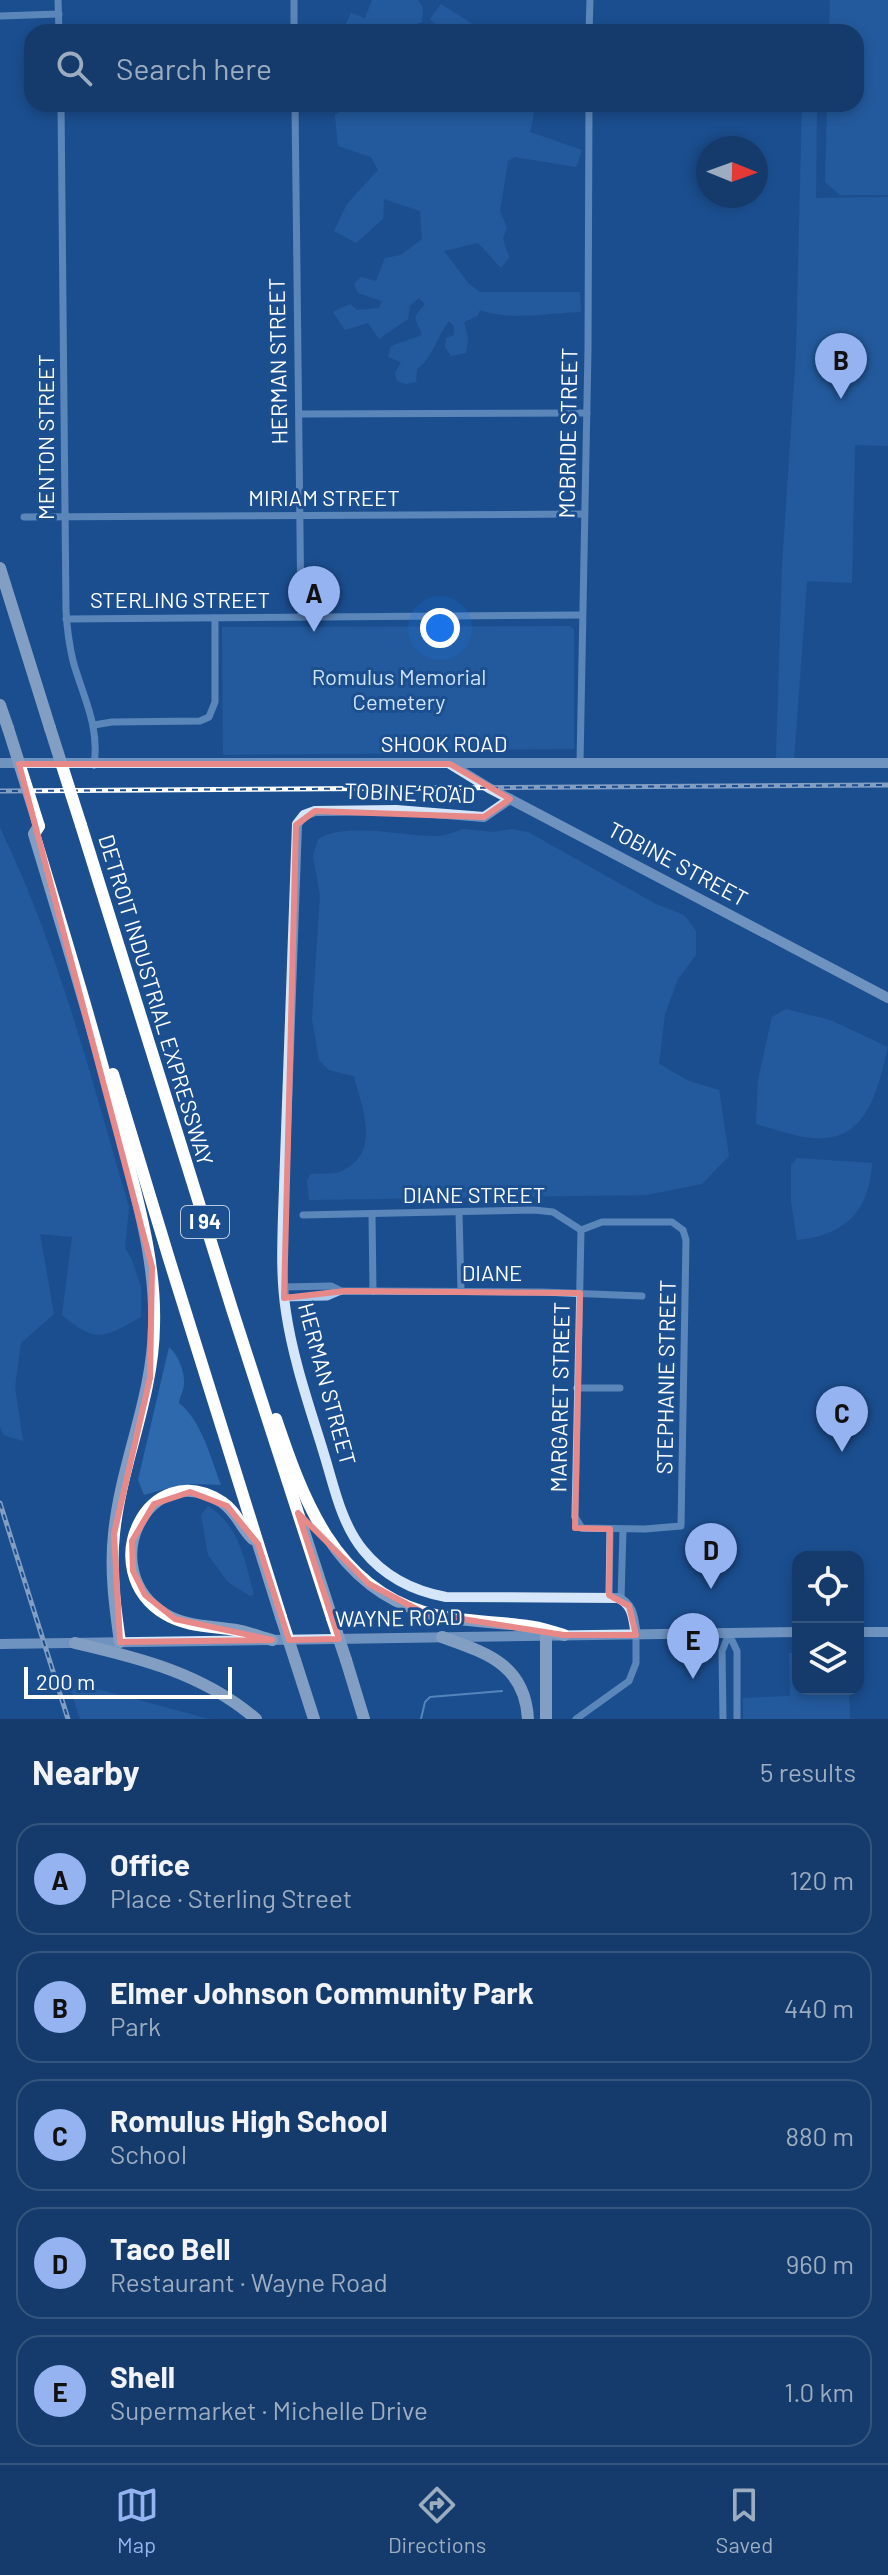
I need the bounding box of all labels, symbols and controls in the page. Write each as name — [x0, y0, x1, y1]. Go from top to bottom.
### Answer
search box — [24, 24, 864, 112]
icon: search — [52, 46, 96, 90]
text: Search here — [116, 50, 272, 86]
north arrow — [696, 136, 768, 208]
street label: HERMAN STREET — [263, 277, 291, 445]
pin: B — [815, 333, 867, 399]
street label: MCBRIDE STREET — [553, 347, 581, 519]
street label: MENTON STREET — [32, 354, 58, 520]
street label: MIRIAM STREET — [248, 484, 400, 510]
pin: A — [288, 566, 340, 632]
street label: STERLING STREET — [90, 586, 270, 612]
your location — [420, 608, 460, 648]
park label: Romulus Memorial Cemetery — [312, 663, 486, 714]
street label: SHOOK ROAD — [381, 730, 507, 756]
street label: TOBINE ROAD — [344, 777, 476, 807]
street label: TOBINE STREET — [604, 815, 753, 911]
street label: DETROIT INDUSTRIAL EXPRESSWAY — [94, 831, 220, 1168]
street label: DIANE STREET — [403, 1181, 545, 1207]
road number: I 94 — [181, 1206, 229, 1238]
street label: DIANE — [462, 1259, 522, 1285]
street label: STEPHANIE STREET — [650, 1279, 680, 1475]
street label: HERMAN STREET — [294, 1300, 362, 1468]
street label: MARGARET STREET — [544, 1301, 574, 1492]
pin: C — [816, 1386, 868, 1452]
pin: D — [685, 1523, 737, 1589]
map controls — [792, 1551, 864, 1695]
button: locate — [792, 1551, 864, 1623]
street label: WAYNE ROAD — [335, 1603, 463, 1631]
pin: E — [667, 1613, 719, 1679]
button: layers — [792, 1623, 864, 1695]
scale bar — [24, 1663, 232, 1699]
text: 200 m — [36, 1668, 95, 1694]
text: Nearby — [32, 1751, 140, 1792]
text: 5 results — [760, 1756, 856, 1787]
text: Office — [110, 1846, 190, 1882]
text: A — [51, 1864, 69, 1895]
text: 120 m — [790, 1864, 854, 1895]
text: Place · Sterling Street — [110, 1882, 352, 1913]
text: Elmer Johnson Community Park — [110, 1974, 534, 2010]
text: B — [52, 1992, 68, 2023]
text: 440 m — [784, 1992, 854, 2023]
text: Park — [110, 2010, 161, 2041]
text: Romulus High School — [110, 2102, 388, 2138]
text: C — [52, 2120, 68, 2151]
text: 880 m — [786, 2120, 854, 2151]
text: School — [110, 2138, 187, 2169]
text: Taco Bell — [110, 2230, 231, 2266]
text: D — [52, 2248, 68, 2279]
text: 960 m — [786, 2248, 854, 2279]
text: Restaurant · Wayne Road — [110, 2266, 388, 2297]
text: Shell — [110, 2358, 175, 2394]
text: E — [52, 2376, 68, 2407]
text: 1.0 km — [784, 2376, 854, 2407]
text: Supermarket · Michelle Drive — [110, 2394, 428, 2425]
tab: Map — [115, 2483, 159, 2557]
tab: Directions — [388, 2483, 486, 2557]
tab: Saved — [716, 2483, 773, 2557]

